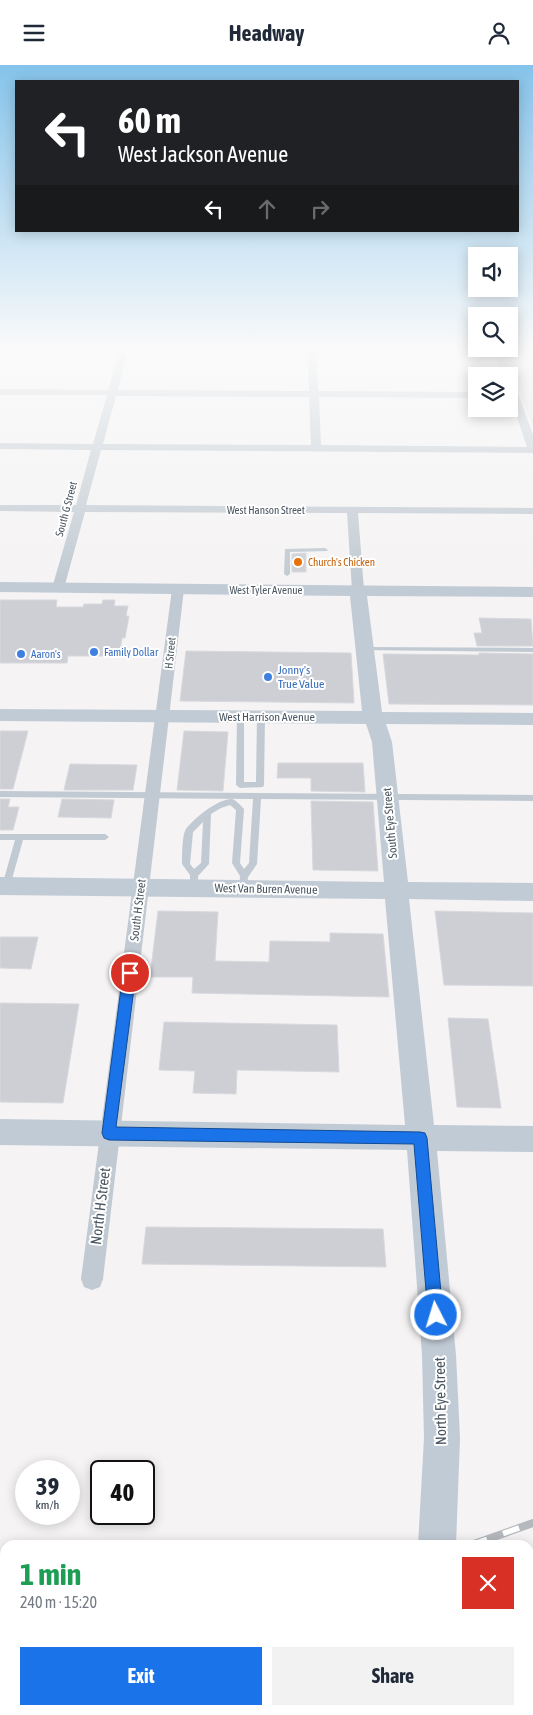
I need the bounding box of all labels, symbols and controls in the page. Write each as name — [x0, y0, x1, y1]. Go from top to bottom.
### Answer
icon: menu — [20, 19, 48, 47]
icon: person — [485, 19, 513, 47]
text: Headway — [229, 20, 304, 46]
icon: left — [35, 100, 100, 165]
text: 60 m — [118, 100, 181, 140]
text: West Jackson Avenue — [118, 141, 288, 167]
icon: left — [200, 195, 228, 223]
icon: ahead — [253, 195, 281, 223]
icon: right — [306, 195, 334, 223]
map controls — [468, 247, 518, 417]
button: sound — [468, 247, 518, 297]
button: search — [468, 307, 518, 357]
button: layers — [468, 367, 518, 417]
street label: South G Street — [53, 480, 79, 538]
street label: West Hanson Street — [227, 504, 305, 516]
marker: Church's Chicken — [292, 556, 304, 568]
place label: Church's Chicken — [308, 556, 375, 568]
street label: West Tyler Avenue — [229, 584, 303, 596]
street label: H Street — [162, 636, 178, 670]
marker: Family Dollar — [88, 646, 100, 658]
place label: Family Dollar — [104, 646, 159, 658]
marker: Aaron's — [15, 648, 27, 660]
place label: Aaron's — [31, 648, 61, 660]
place label: Jonny's True Value — [278, 663, 325, 691]
marker: Jonny's True Value — [262, 671, 274, 683]
street label: West Harrison Avenue — [219, 710, 315, 724]
street label: South Eye Street — [380, 787, 400, 859]
street label: South H Street — [127, 878, 149, 942]
street label: West Van Buren Avenue — [214, 881, 318, 897]
pin — [109, 952, 151, 994]
icon: arrive — [116, 959, 144, 987]
street label: North H Street — [87, 1166, 113, 1246]
position arrow — [409, 1288, 461, 1340]
street label: North Eye Street — [431, 1357, 449, 1445]
speed limit sign: 40 — [90, 1460, 155, 1525]
text: 39 — [36, 1472, 59, 1500]
text: km/h — [36, 1498, 59, 1512]
text: 1 min — [20, 1557, 81, 1591]
button: close — [462, 1557, 514, 1609]
text: 240 m · 15:20 — [20, 1593, 97, 1611]
button: Exit — [20, 1647, 262, 1705]
button: Share — [272, 1647, 514, 1705]

